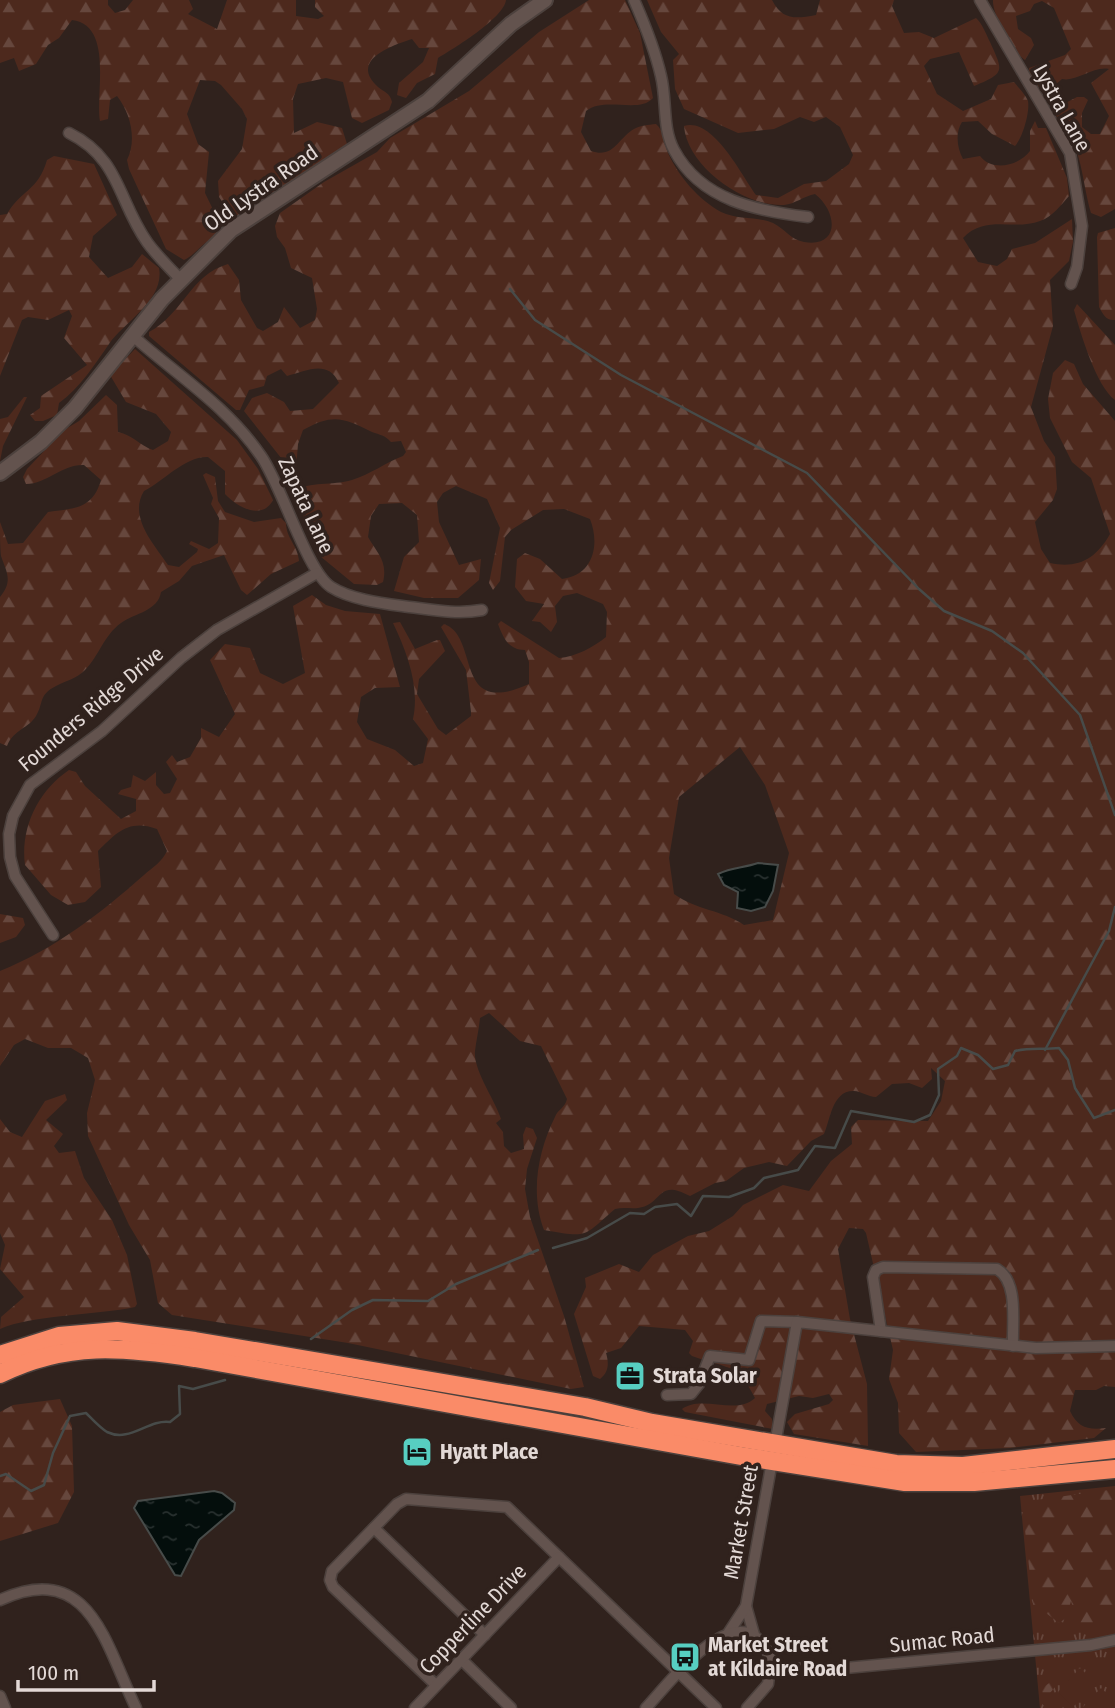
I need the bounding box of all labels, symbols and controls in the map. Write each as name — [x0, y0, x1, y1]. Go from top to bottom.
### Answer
street label: Lystra Lane — [1027, 60, 1097, 156]
street label: Old Lystra Road — [199, 139, 323, 237]
street label: Zapata Lane — [272, 452, 340, 558]
street label: Founders Ridge Drive — [13, 641, 169, 777]
office icon: Strata Solar — [613, 1359, 647, 1393]
place label: Strata Solar — [653, 1363, 757, 1389]
hotel icon: Hyatt Place — [400, 1435, 434, 1469]
place label: Hyatt Place — [440, 1439, 539, 1465]
street label: Market Street — [718, 1463, 764, 1581]
street label: Copperline Drive — [414, 1559, 532, 1679]
street label: Sumac Road — [888, 1622, 996, 1658]
place label: Market Street at Kildaire Road — [708, 1632, 847, 1682]
bus stop icon: Market Street at Kildaire Road — [668, 1640, 702, 1674]
scale bar — [18, 1648, 154, 1692]
text: 100 m — [28, 1660, 79, 1686]

